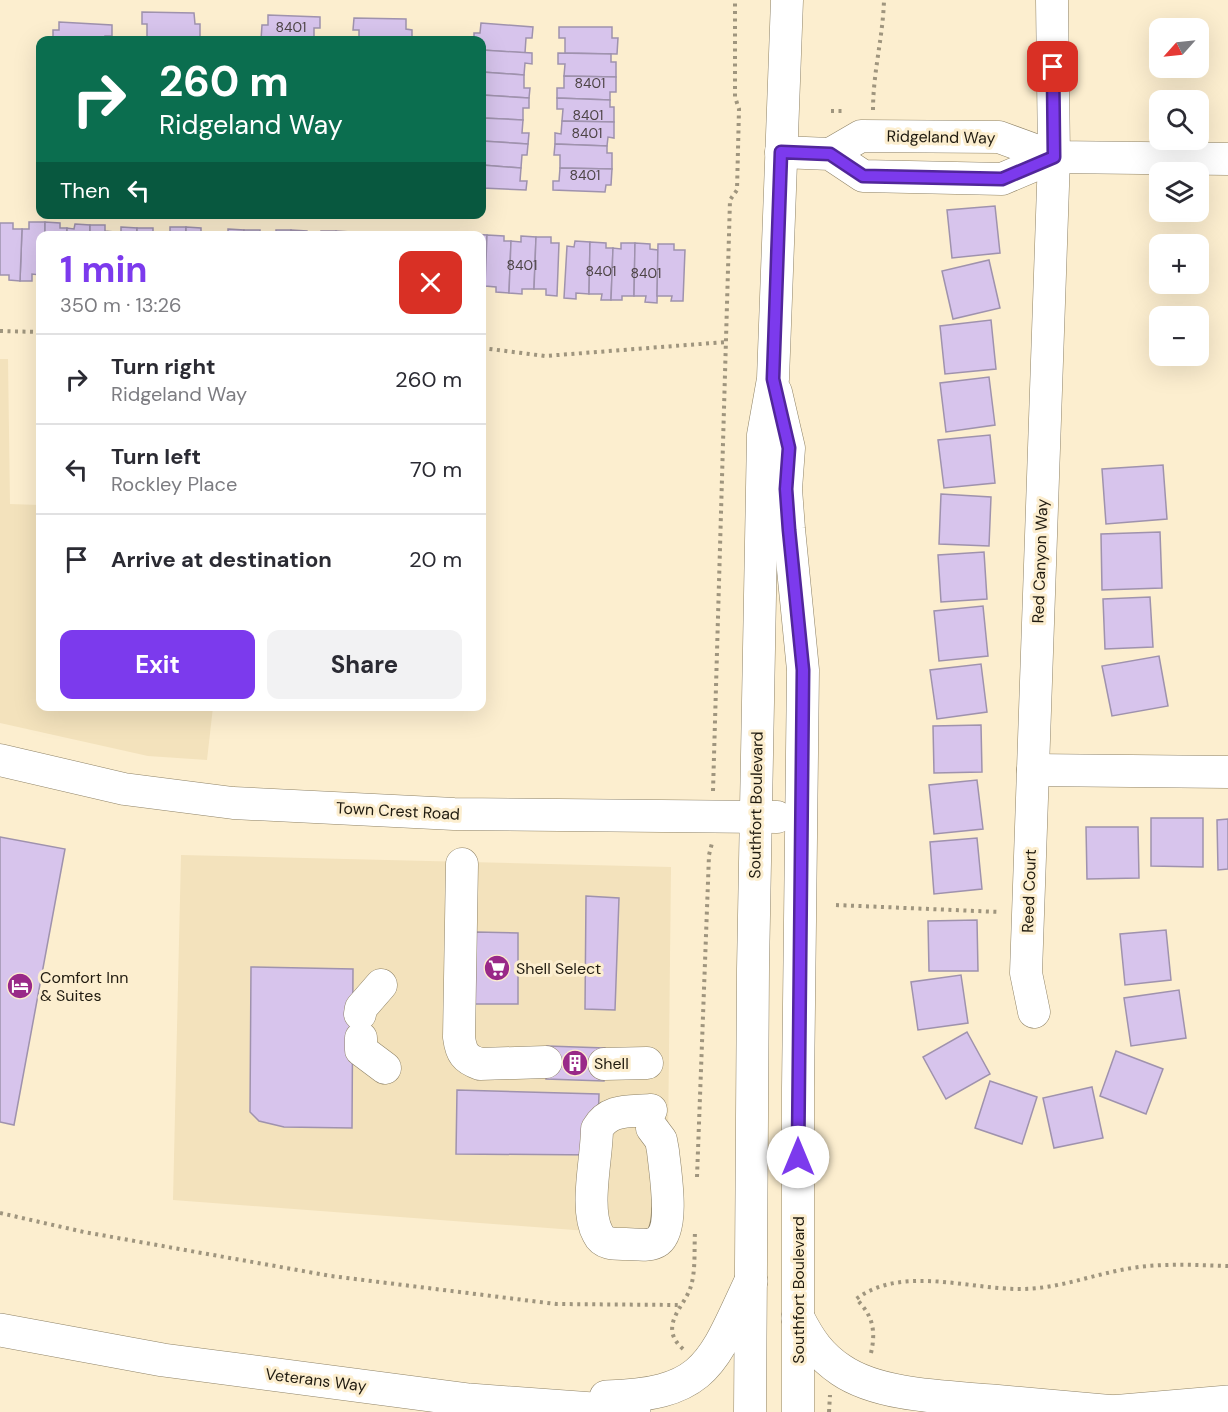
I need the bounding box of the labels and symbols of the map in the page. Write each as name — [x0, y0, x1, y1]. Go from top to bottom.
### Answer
house number: 8401 — [276, 18, 306, 36]
north arrow — [1149, 18, 1209, 78]
pin — [1027, 41, 1078, 92]
house number: 8401 — [575, 74, 605, 92]
house number: 8401 — [573, 106, 603, 124]
house number: 8401 — [572, 124, 602, 142]
street label: Ridgeland Way — [886, 126, 996, 148]
house number: 8401 — [570, 166, 600, 184]
house number: 8401 — [507, 256, 537, 274]
house number: 8401 — [586, 262, 616, 280]
house number: 8401 — [631, 264, 661, 282]
street label: Red Canyon Way — [1027, 498, 1053, 624]
street label: Southfort Boulevard — [744, 731, 768, 879]
street label: Town Crest Road — [336, 797, 460, 825]
street label: Reed Court — [1017, 849, 1041, 933]
supermarket icon: Shell Select — [482, 953, 512, 983]
place label: Shell Select — [516, 958, 601, 979]
place label: Comfort Inn & Suites — [40, 967, 128, 1006]
hotel icon: Comfort Inn & Suites — [5, 971, 35, 1001]
building icon: Shell — [560, 1048, 590, 1078]
place label: Shell — [594, 1053, 629, 1074]
position arrow — [766, 1125, 830, 1189]
street label: Southfort Boulevard — [788, 1216, 809, 1364]
street label: Veterans Way — [264, 1363, 368, 1397]

